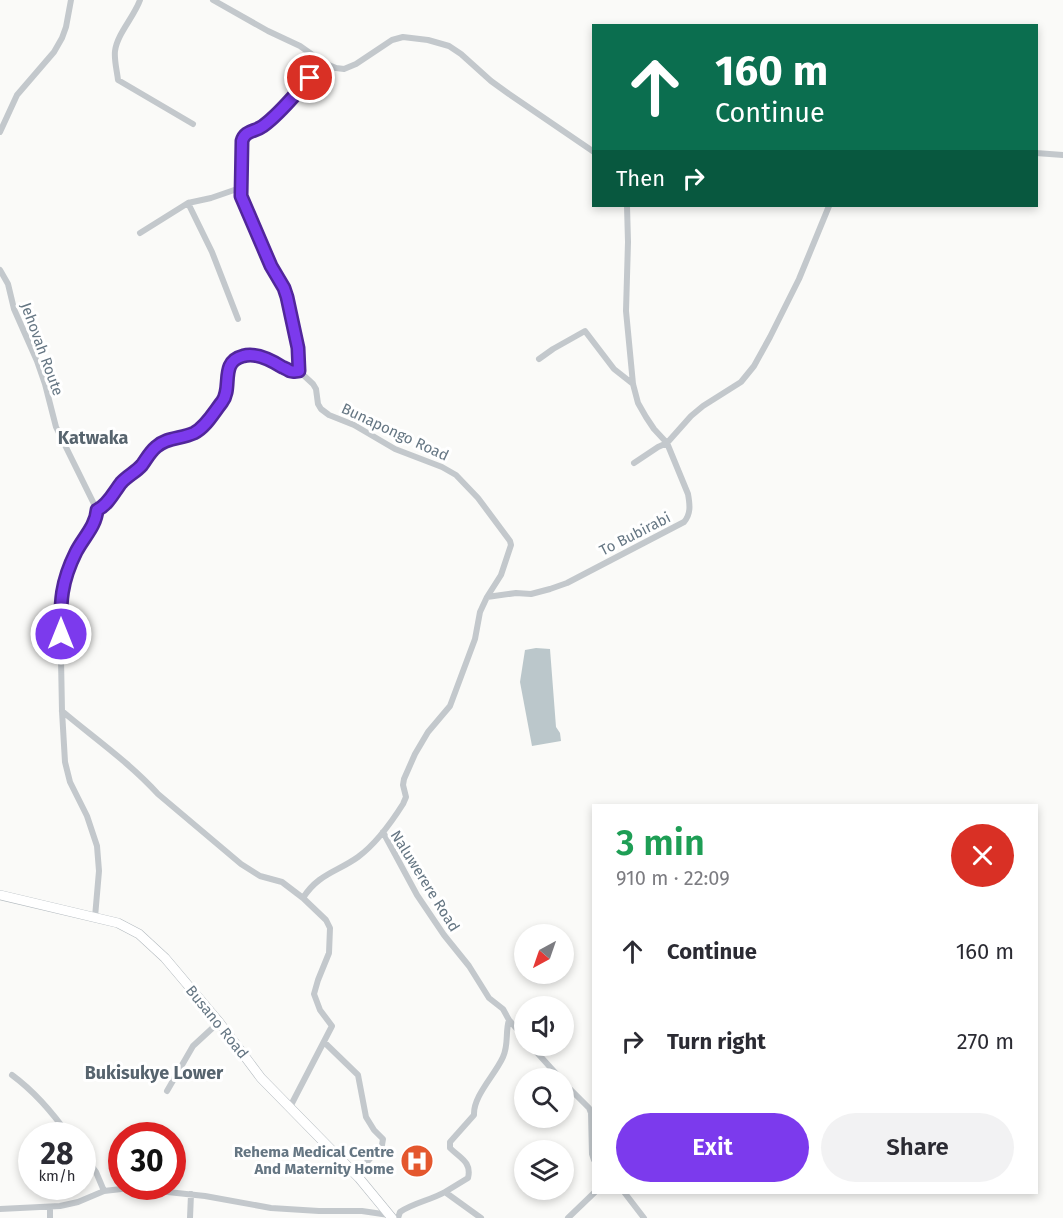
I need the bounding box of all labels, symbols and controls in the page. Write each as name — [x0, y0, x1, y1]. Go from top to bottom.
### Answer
text: 160 m — [715, 46, 828, 96]
icon: ahead — [616, 48, 694, 126]
pin — [284, 52, 335, 103]
icon: arrive — [293, 61, 326, 94]
text: Continue — [715, 97, 825, 129]
icon: right — [677, 162, 710, 195]
text: Then — [616, 165, 665, 192]
street label: Jehovah Route — [17, 300, 67, 398]
street label: Bunapongo Road — [339, 399, 451, 465]
district label: Katwaka — [58, 427, 128, 449]
street label: To Bubirabi — [597, 508, 673, 560]
position arrow — [29, 602, 93, 666]
text: 3 min — [616, 821, 705, 865]
button: close — [951, 824, 1014, 887]
street label: Naluwerere Road — [387, 827, 463, 935]
text: 910 m · 22:09 — [616, 866, 730, 890]
north arrow — [514, 924, 574, 984]
map controls — [514, 924, 574, 1200]
icon: ahead — [616, 935, 649, 968]
text: Continue — [667, 938, 757, 965]
text: 160 m — [956, 938, 1014, 965]
street label: Busano Road — [182, 982, 252, 1062]
button: sound — [514, 996, 574, 1056]
icon: right — [616, 1025, 649, 1058]
text: Turn right — [667, 1028, 766, 1055]
text: 270 m — [957, 1028, 1014, 1055]
district label: Bukisukye Lower — [85, 1062, 224, 1084]
button: search — [514, 1068, 574, 1128]
button: Exit — [616, 1113, 809, 1182]
button: Share — [821, 1113, 1014, 1182]
speed limit sign: 30 — [108, 1122, 186, 1200]
text: 28 — [41, 1136, 73, 1172]
button: layers — [514, 1140, 574, 1200]
place label: Rehema Medical Centre And Maternity Home — [234, 1143, 394, 1178]
hospital icon: Rehema Medical Centre And Maternity Home — [399, 1143, 435, 1179]
text: km/h — [38, 1167, 76, 1185]

